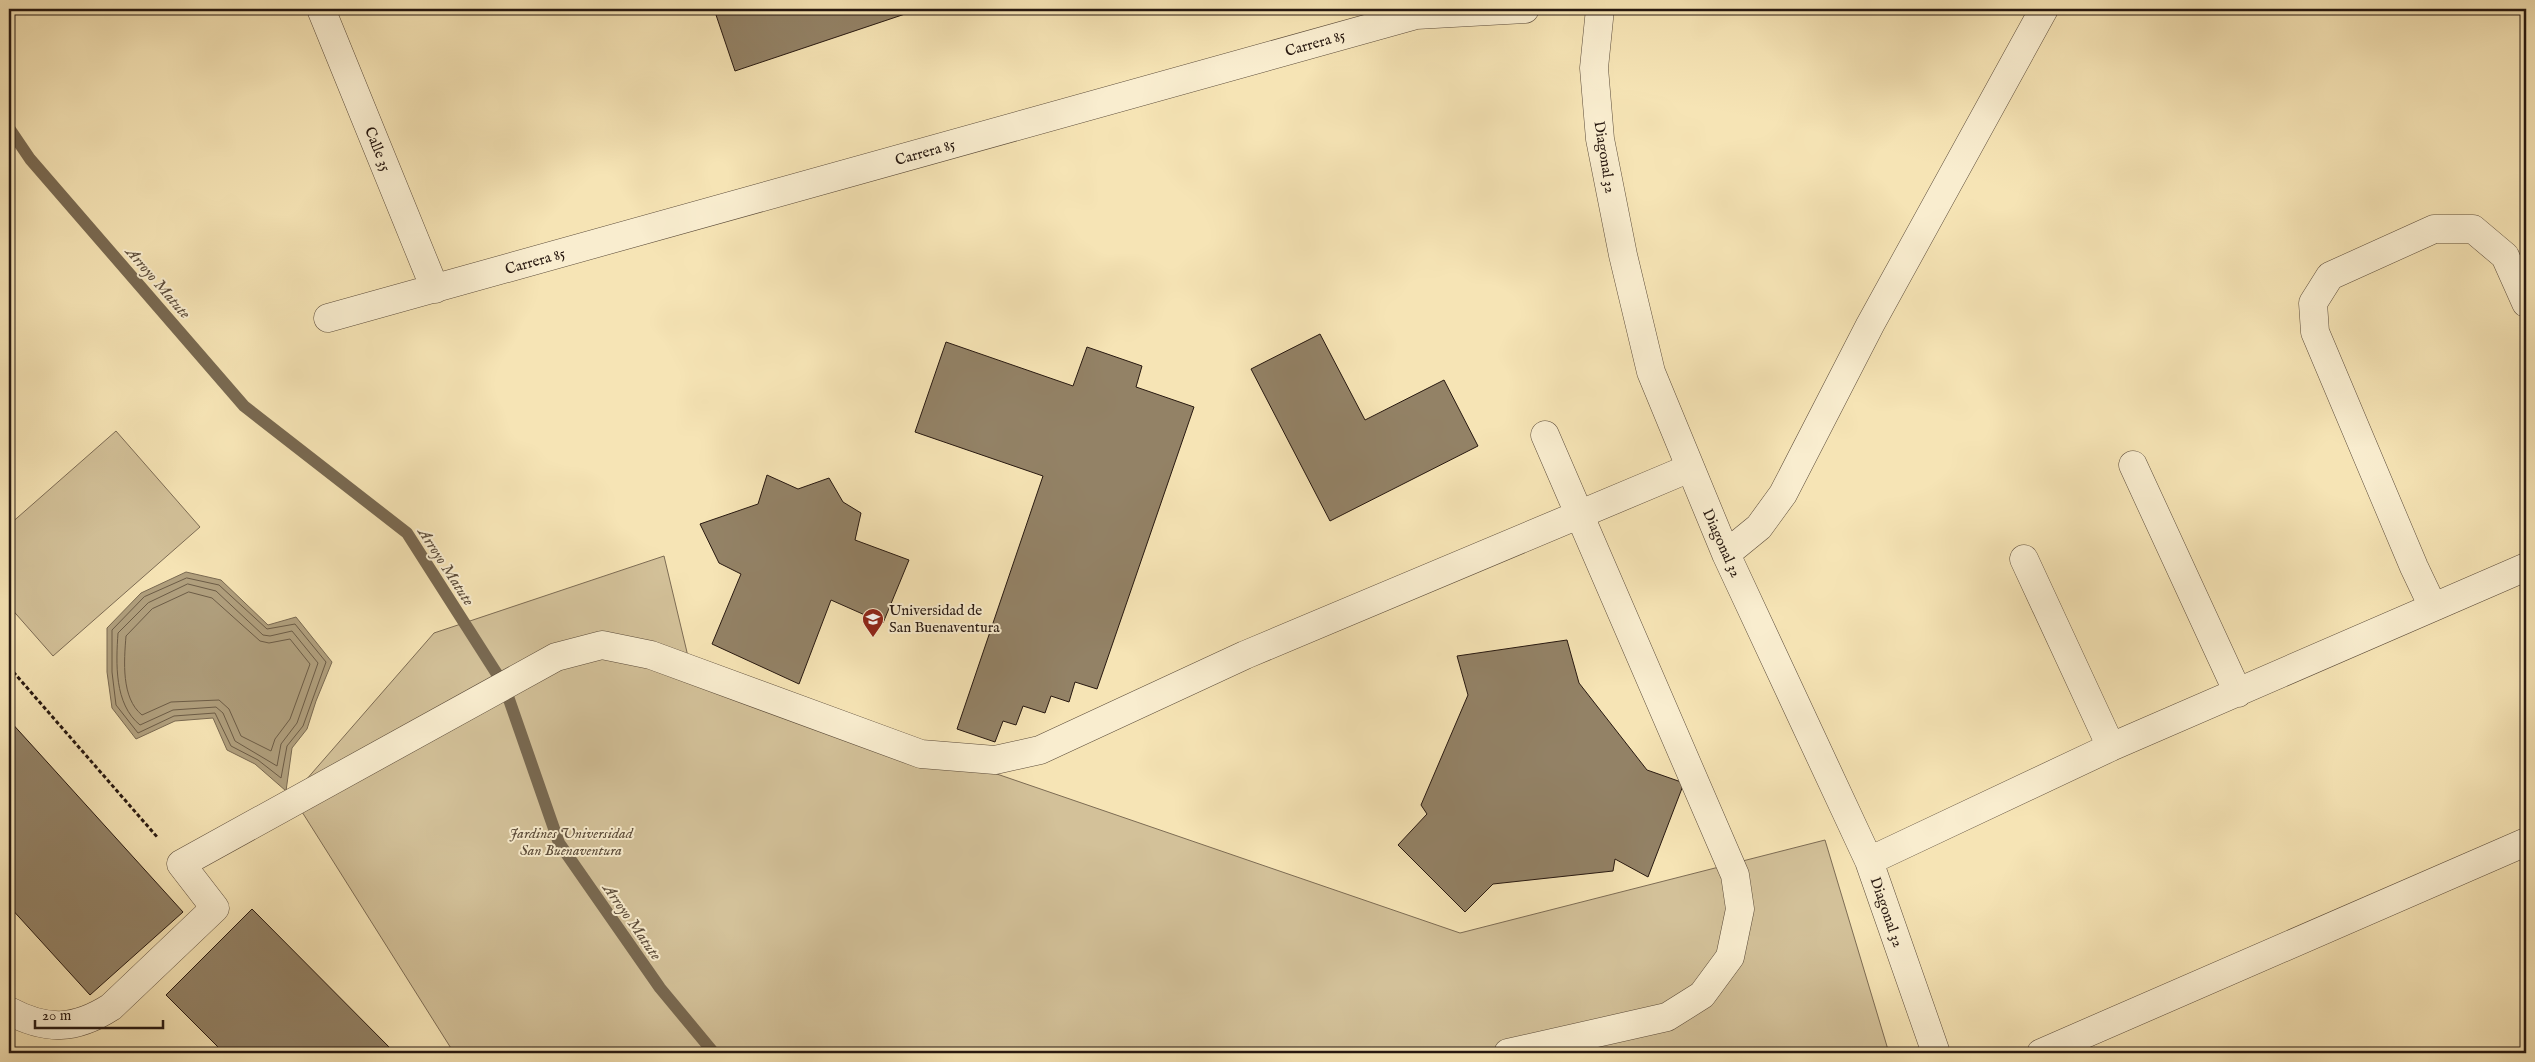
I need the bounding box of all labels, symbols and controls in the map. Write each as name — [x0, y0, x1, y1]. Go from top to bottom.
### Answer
street label: Carrera 85 — [1283, 26, 1348, 61]
street label: Diagonal 32 — [1589, 119, 1620, 195]
street label: Calle 35 — [360, 124, 395, 175]
street label: Carrera 85 — [893, 135, 958, 170]
water label: Arroyo Matute — [119, 242, 195, 324]
street label: Carrera 85 — [503, 244, 568, 279]
street label: Diagonal 32 — [1698, 506, 1745, 580]
water label: Arroyo Matute — [412, 523, 478, 611]
place label: Universidad de San Buenaventura — [889, 601, 1000, 637]
school or university icon: Universidad de San Buenaventura — [861, 607, 885, 638]
park label: Jardines Universidad San Buenaventura — [509, 824, 634, 860]
street label: Diagonal 32 — [1866, 874, 1907, 950]
water label: Arroyo Matute — [596, 878, 666, 965]
scale bar — [35, 997, 162, 1029]
text: 20 m — [42, 1006, 72, 1025]

